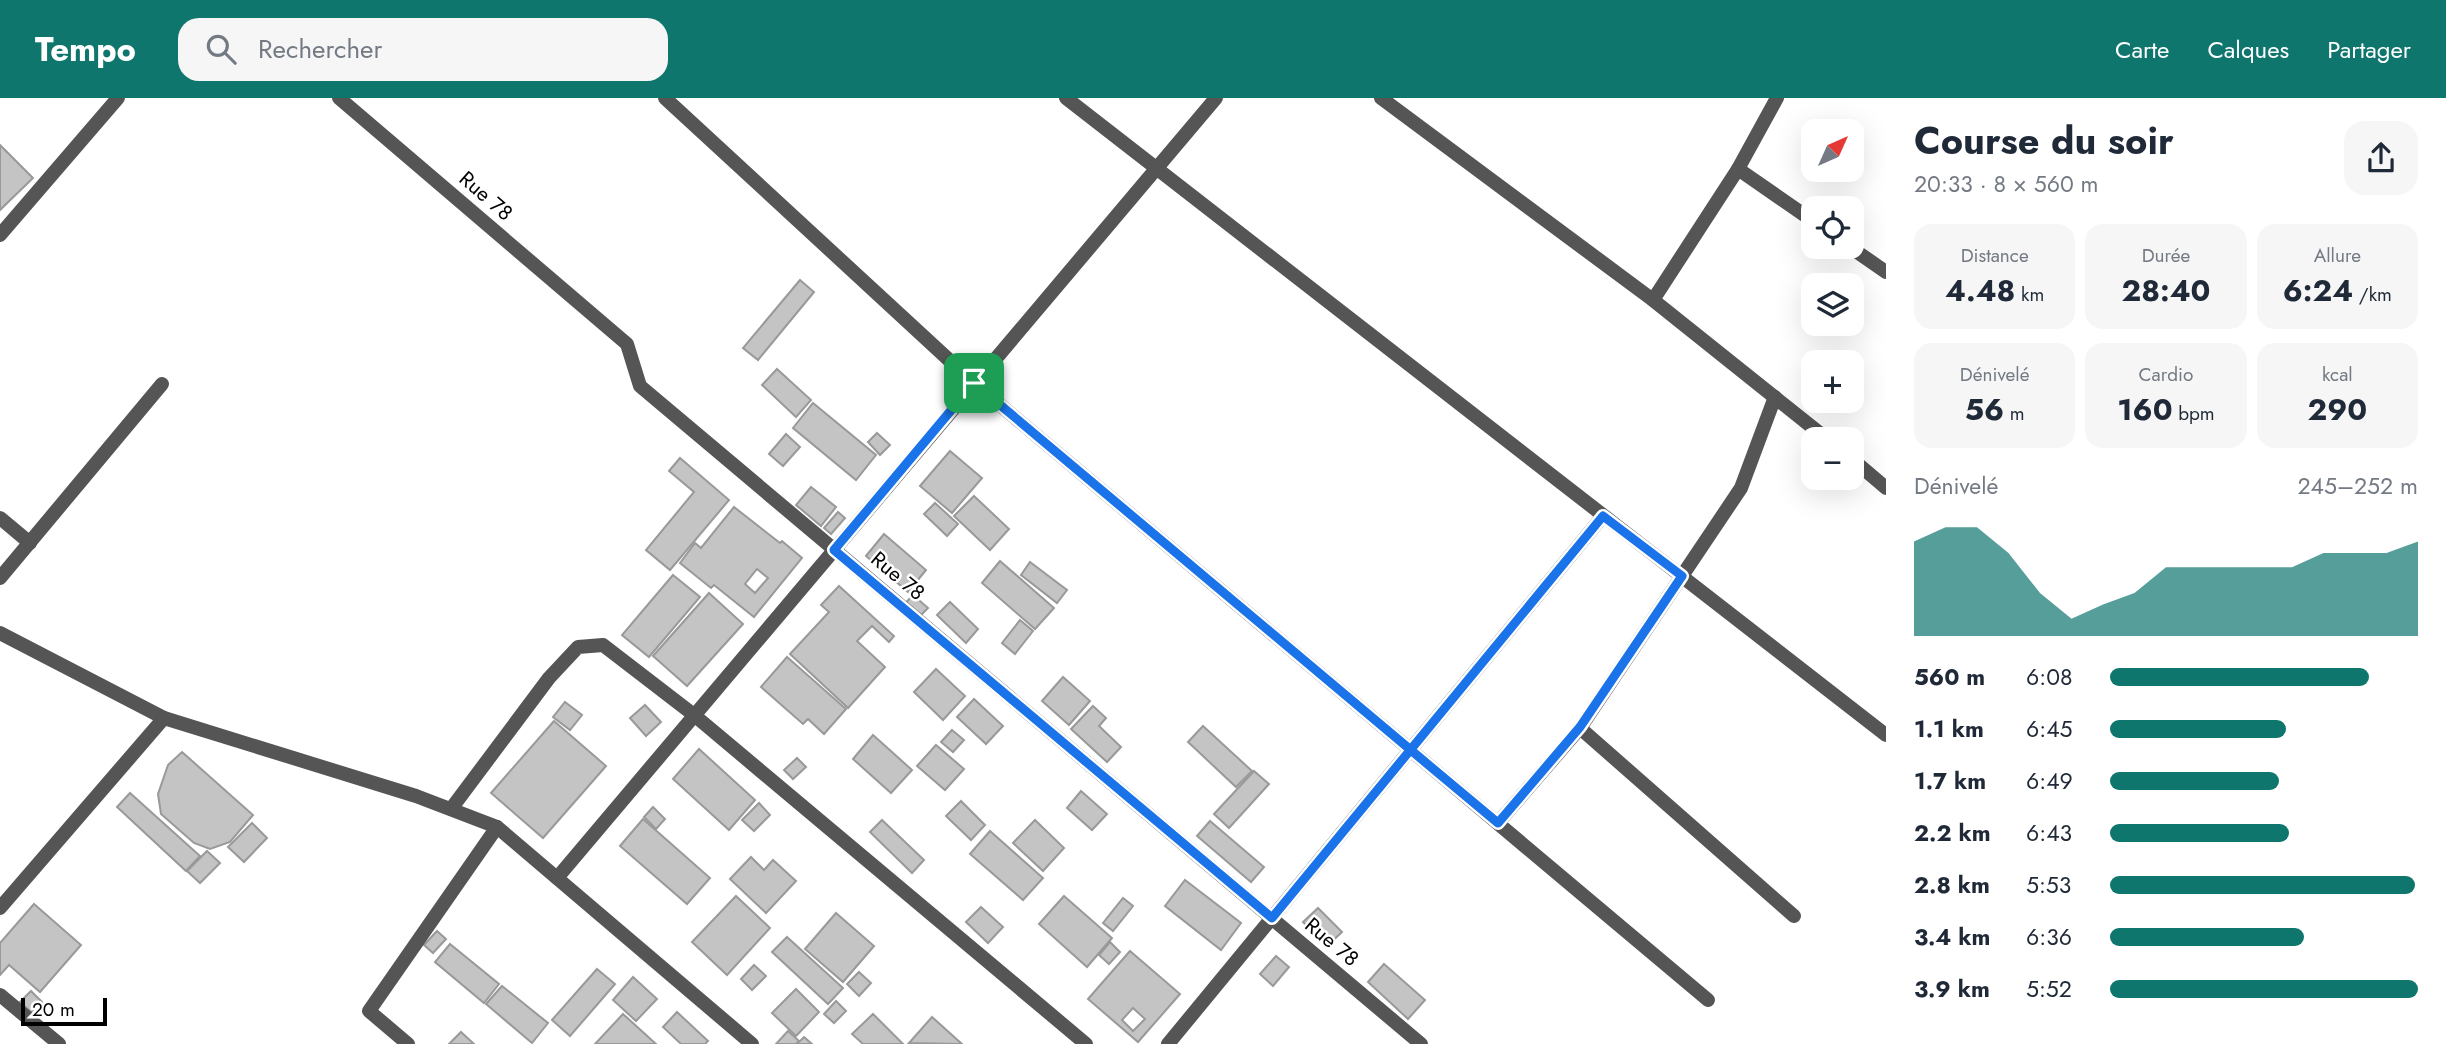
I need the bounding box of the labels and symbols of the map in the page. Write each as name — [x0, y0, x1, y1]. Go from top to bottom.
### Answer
north arrow — [1801, 119, 1864, 182]
street label: Rue 78 — [453, 164, 519, 228]
pin — [944, 353, 1004, 413]
street label: Rue 78 — [864, 544, 932, 608]
street label: Rue 78 — [1298, 910, 1366, 974]
scale bar — [21, 995, 107, 1027]

